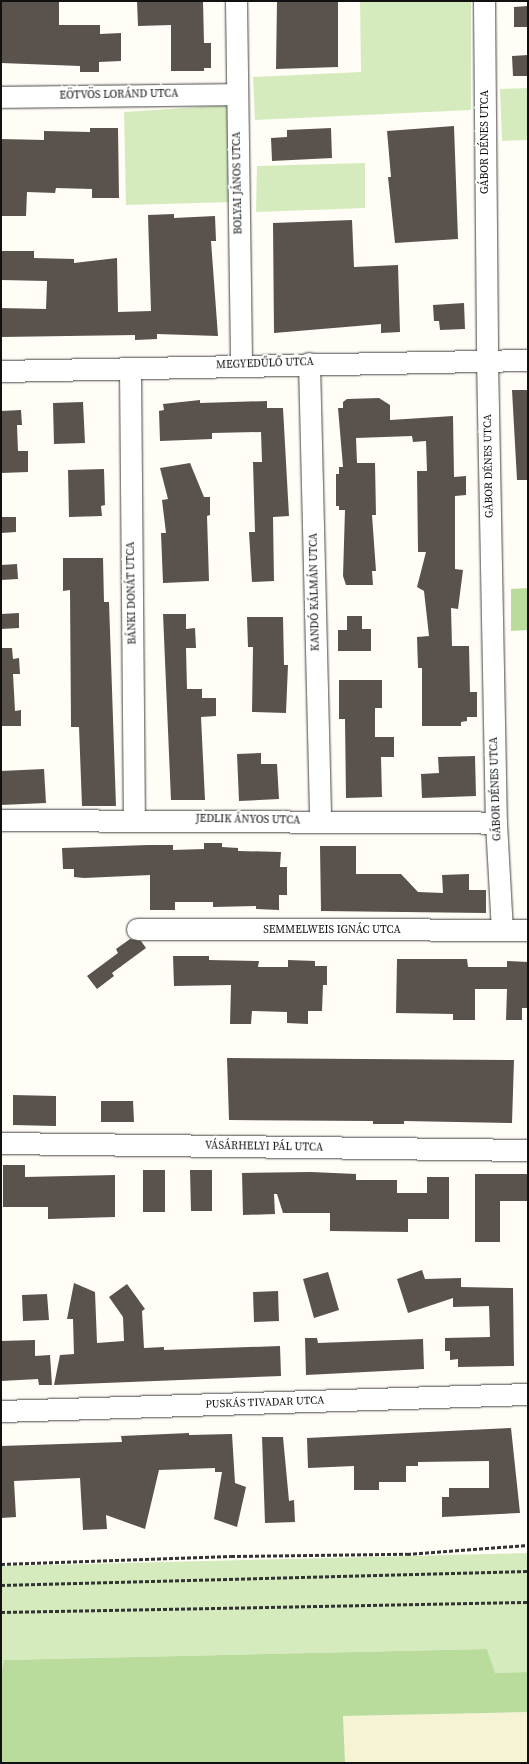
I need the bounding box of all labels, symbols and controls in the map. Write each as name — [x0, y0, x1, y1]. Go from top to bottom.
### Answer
street label: EÖTVÖS LORÁND UTCA — [59, 87, 179, 103]
street label: GÁBOR DÉNES UTCA — [478, 90, 492, 194]
street label: BOLYAI JÁNOS UTCA — [231, 131, 245, 235]
street label: MEGYEDŰLŐ UTCA — [216, 356, 314, 372]
street label: GÁBOR DÉNES UTCA — [481, 414, 497, 518]
street label: KANDÓ KÁLMÁN UTCA — [307, 533, 323, 651]
street label: BÁNKI DONÁT UTCA — [124, 541, 140, 645]
street label: GÁBOR DÉNES UTCA — [488, 737, 504, 841]
street label: JEDLIK ÁNYOS UTCA — [195, 812, 301, 828]
street label: SEMMELWEIS IGNÁC UTCA — [263, 923, 401, 937]
street label: VÁSÁRHELYI PÁL UTCA — [205, 1139, 323, 1155]
street label: PUSKÁS TIVADAR UTCA — [205, 1394, 325, 1412]

